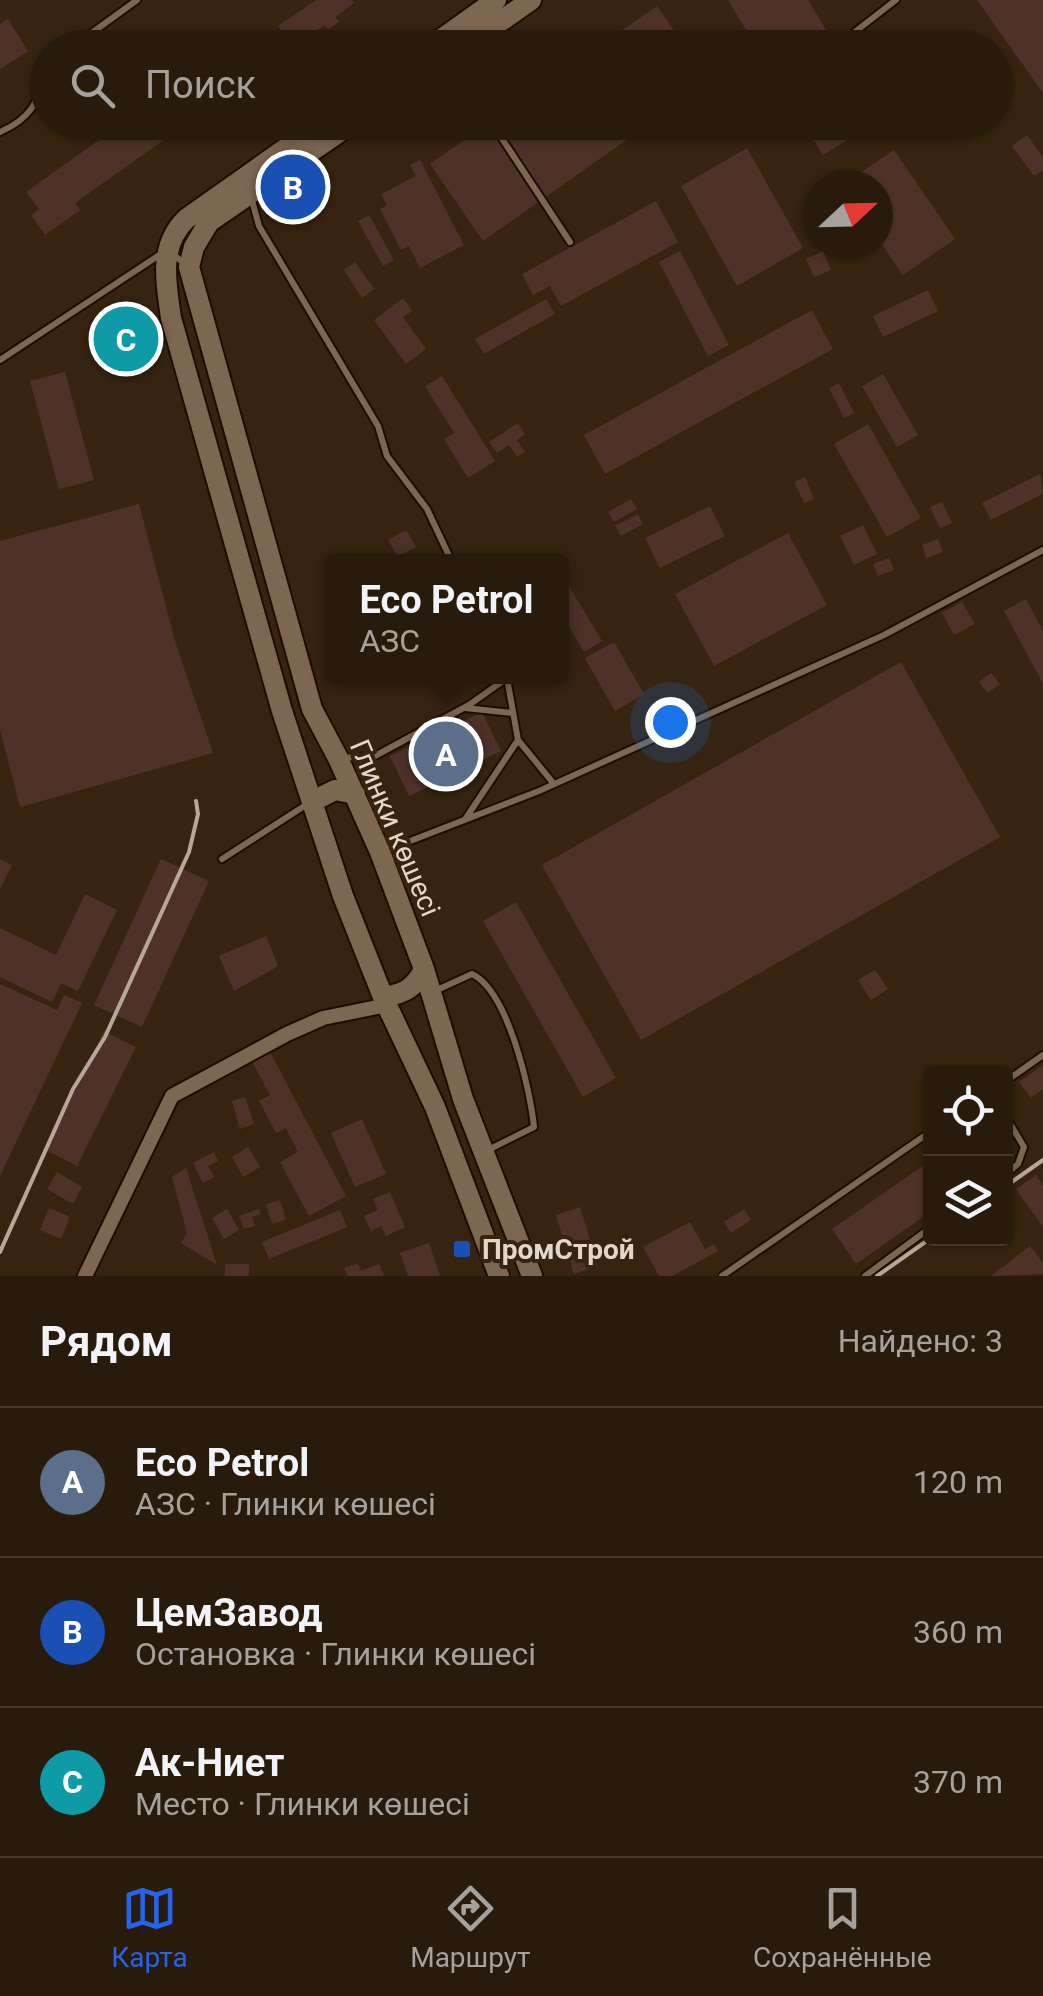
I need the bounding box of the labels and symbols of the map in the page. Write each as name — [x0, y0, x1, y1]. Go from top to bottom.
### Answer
pin: B — [260, 150, 326, 224]
north arrow — [803, 170, 893, 260]
pin: C — [94, 302, 158, 376]
your location — [645, 697, 696, 748]
pin: A — [414, 716, 478, 792]
street label: Глинки көшесі — [343, 735, 447, 921]
place label: ПромСтрой — [482, 1233, 635, 1266]
marker: ПромСтрой — [451, 1238, 473, 1260]

